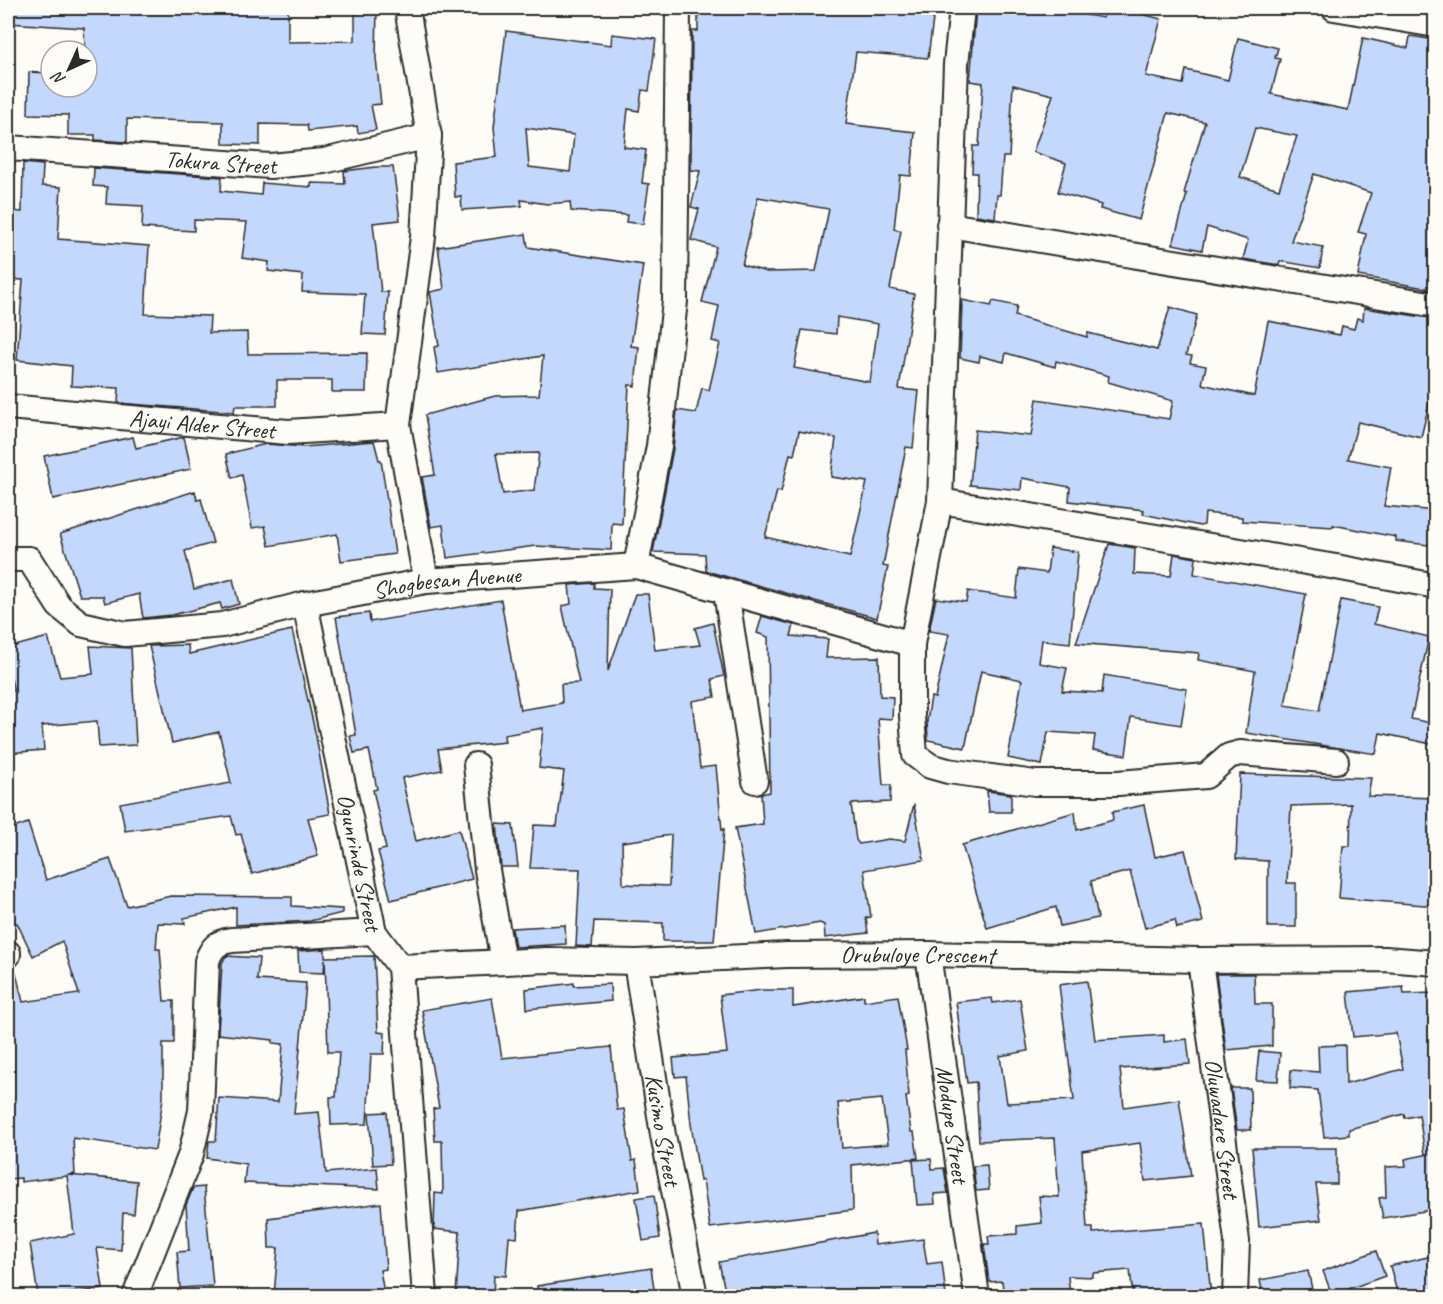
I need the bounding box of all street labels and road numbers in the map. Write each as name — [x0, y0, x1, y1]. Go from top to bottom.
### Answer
street label: Tokura Street — [164, 144, 279, 181]
street label: Ajayi Alder Street — [128, 403, 278, 446]
street label: Shogbesan Avenue — [370, 559, 524, 606]
street label: Ogunrinde Street — [330, 791, 389, 936]
street label: Orubuloye Crescent — [840, 939, 998, 971]
street label: Oluwadare Street — [1198, 1057, 1247, 1202]
street label: Modupe Street — [929, 1063, 976, 1187]
street label: Kusimo Street — [639, 1072, 688, 1190]

